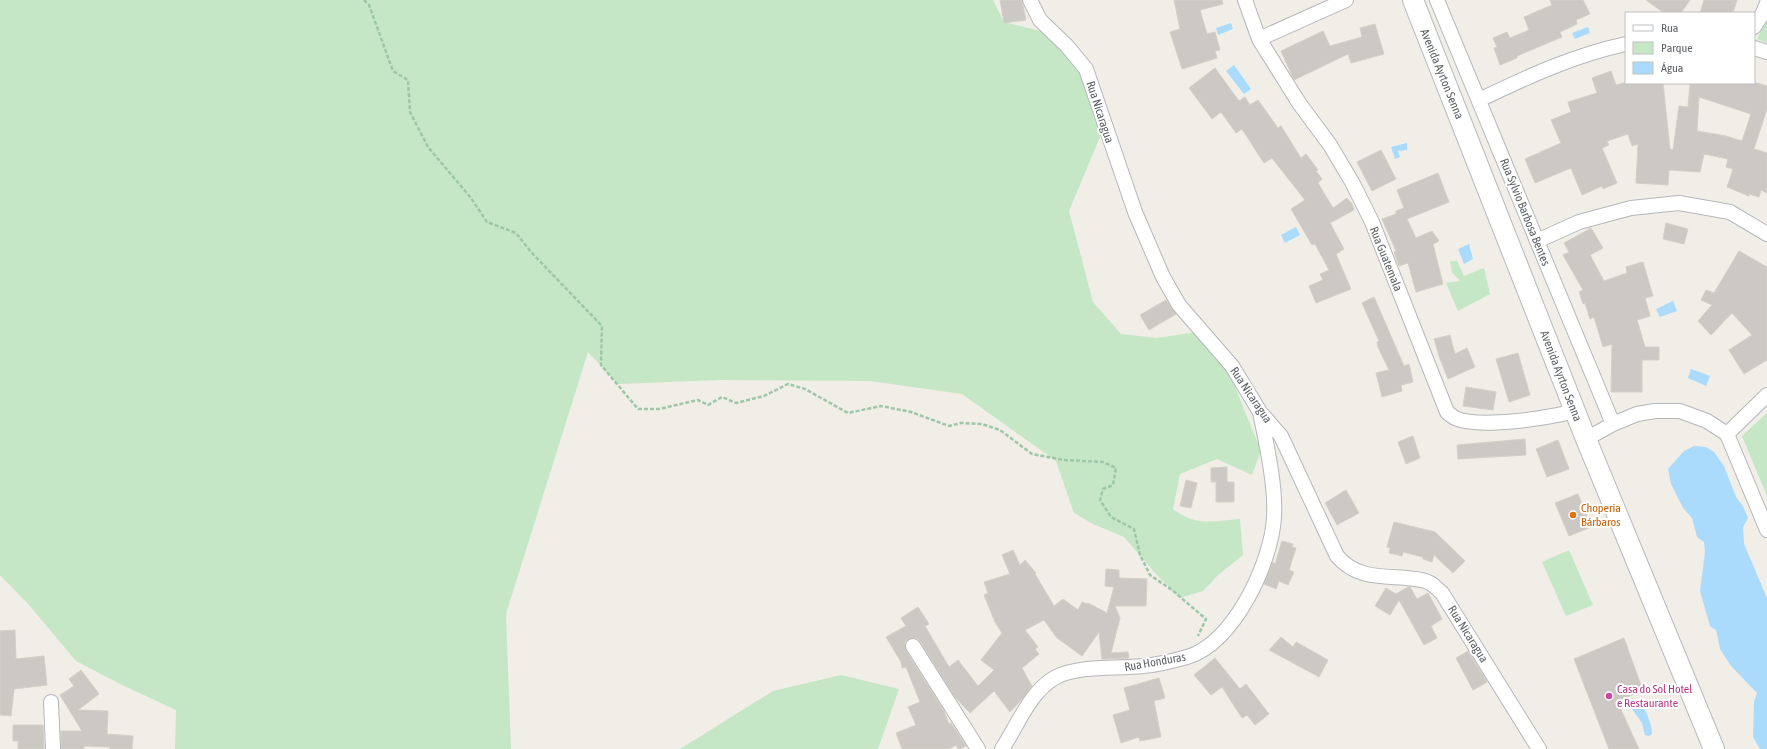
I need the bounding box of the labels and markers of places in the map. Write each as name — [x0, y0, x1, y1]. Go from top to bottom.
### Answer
place label: Choperia Bárbaros — [1581, 501, 1621, 529]
marker: Choperia Bárbaros — [1568, 510, 1578, 520]
place label: Casa do Sol Hotel e Restaurante — [1617, 682, 1693, 710]
marker: Casa do Sol Hotel e Restaurante — [1604, 691, 1614, 701]

